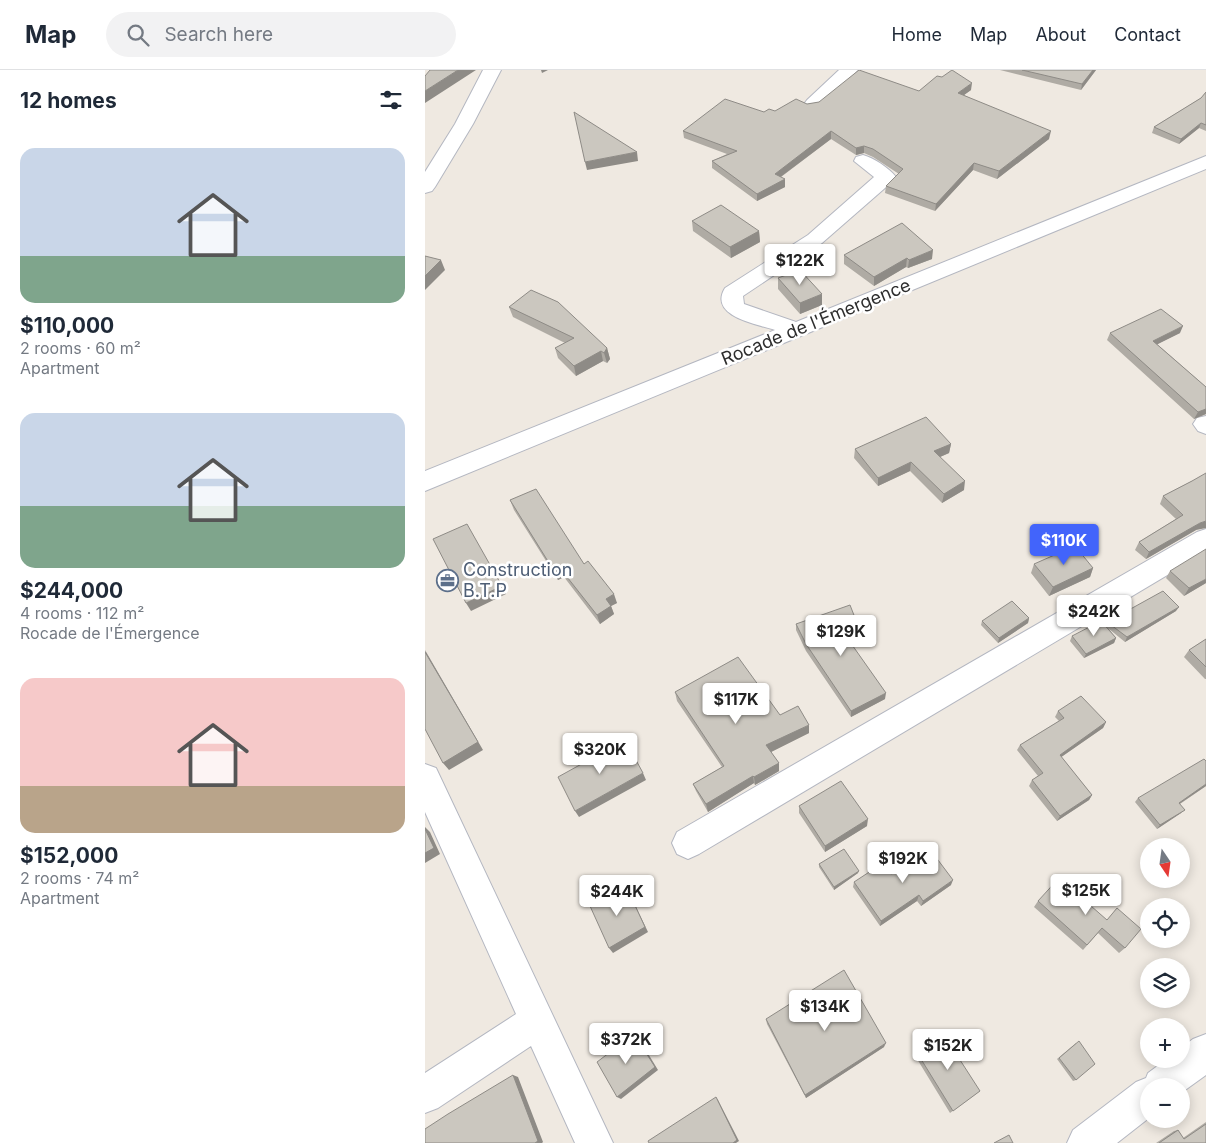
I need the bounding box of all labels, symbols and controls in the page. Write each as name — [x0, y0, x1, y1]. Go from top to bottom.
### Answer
search box — [106, 12, 456, 57]
text: Map — [25, 20, 76, 49]
icon: search — [124, 21, 152, 49]
text: Search here — [164, 23, 273, 46]
text: Home — [892, 24, 942, 45]
text: Map — [970, 24, 1007, 45]
text: About — [1035, 24, 1086, 45]
text: Contact — [1114, 24, 1181, 45]
icon: filters — [377, 86, 405, 114]
text: 12 homes — [20, 88, 117, 113]
icon: home — [168, 180, 258, 270]
pin: $122K — [765, 244, 835, 286]
text: $122K — [775, 250, 825, 270]
street label: Rocade de l'Émergence — [718, 273, 913, 369]
text: $110,000 — [20, 313, 114, 338]
text: 2 rooms · 60 m² — [20, 338, 141, 358]
text: Apartment — [20, 358, 100, 378]
icon: home — [168, 445, 258, 535]
pin: $110K — [1029, 524, 1099, 566]
text: $110K — [1041, 530, 1087, 550]
place label: Construction B.T.P — [463, 559, 572, 601]
office icon: Construction B.T.P — [435, 568, 459, 592]
text: $244,000 — [20, 578, 123, 603]
pin: $242K — [1059, 594, 1129, 637]
text: $242K — [1068, 601, 1120, 621]
text: 4 rooms · 112 m² — [20, 603, 144, 623]
pin: $129K — [806, 614, 876, 657]
text: $129K — [816, 621, 866, 641]
text: Rocade de l'Émergence — [20, 623, 200, 643]
pin: $117K — [701, 682, 771, 725]
text: $117K — [713, 689, 759, 709]
icon: home — [168, 710, 258, 800]
pin: $320K — [565, 732, 635, 775]
text: $320K — [573, 739, 627, 759]
north arrow — [1140, 838, 1190, 888]
map controls — [1140, 838, 1190, 1128]
pin: $192K — [868, 842, 938, 884]
text: $152,000 — [20, 843, 118, 868]
text: $192K — [878, 848, 928, 868]
text: 2 rooms · 74 m² — [20, 868, 139, 888]
pin: $244K — [582, 874, 652, 917]
pin: $125K — [1051, 874, 1121, 916]
text: $125K — [1061, 880, 1111, 900]
text: $244K — [590, 881, 644, 901]
text: Apartment — [20, 888, 100, 908]
button: locate — [1140, 898, 1190, 948]
button: layers — [1140, 958, 1190, 1008]
pin: $134K — [790, 990, 860, 1032]
text: $134K — [800, 996, 850, 1016]
button: + — [1140, 1018, 1190, 1068]
pin: $372K — [591, 1022, 661, 1065]
pin: $152K — [913, 1028, 983, 1071]
text: $372K — [600, 1029, 652, 1049]
text: $152K — [923, 1035, 973, 1055]
button: − — [1140, 1078, 1190, 1128]

